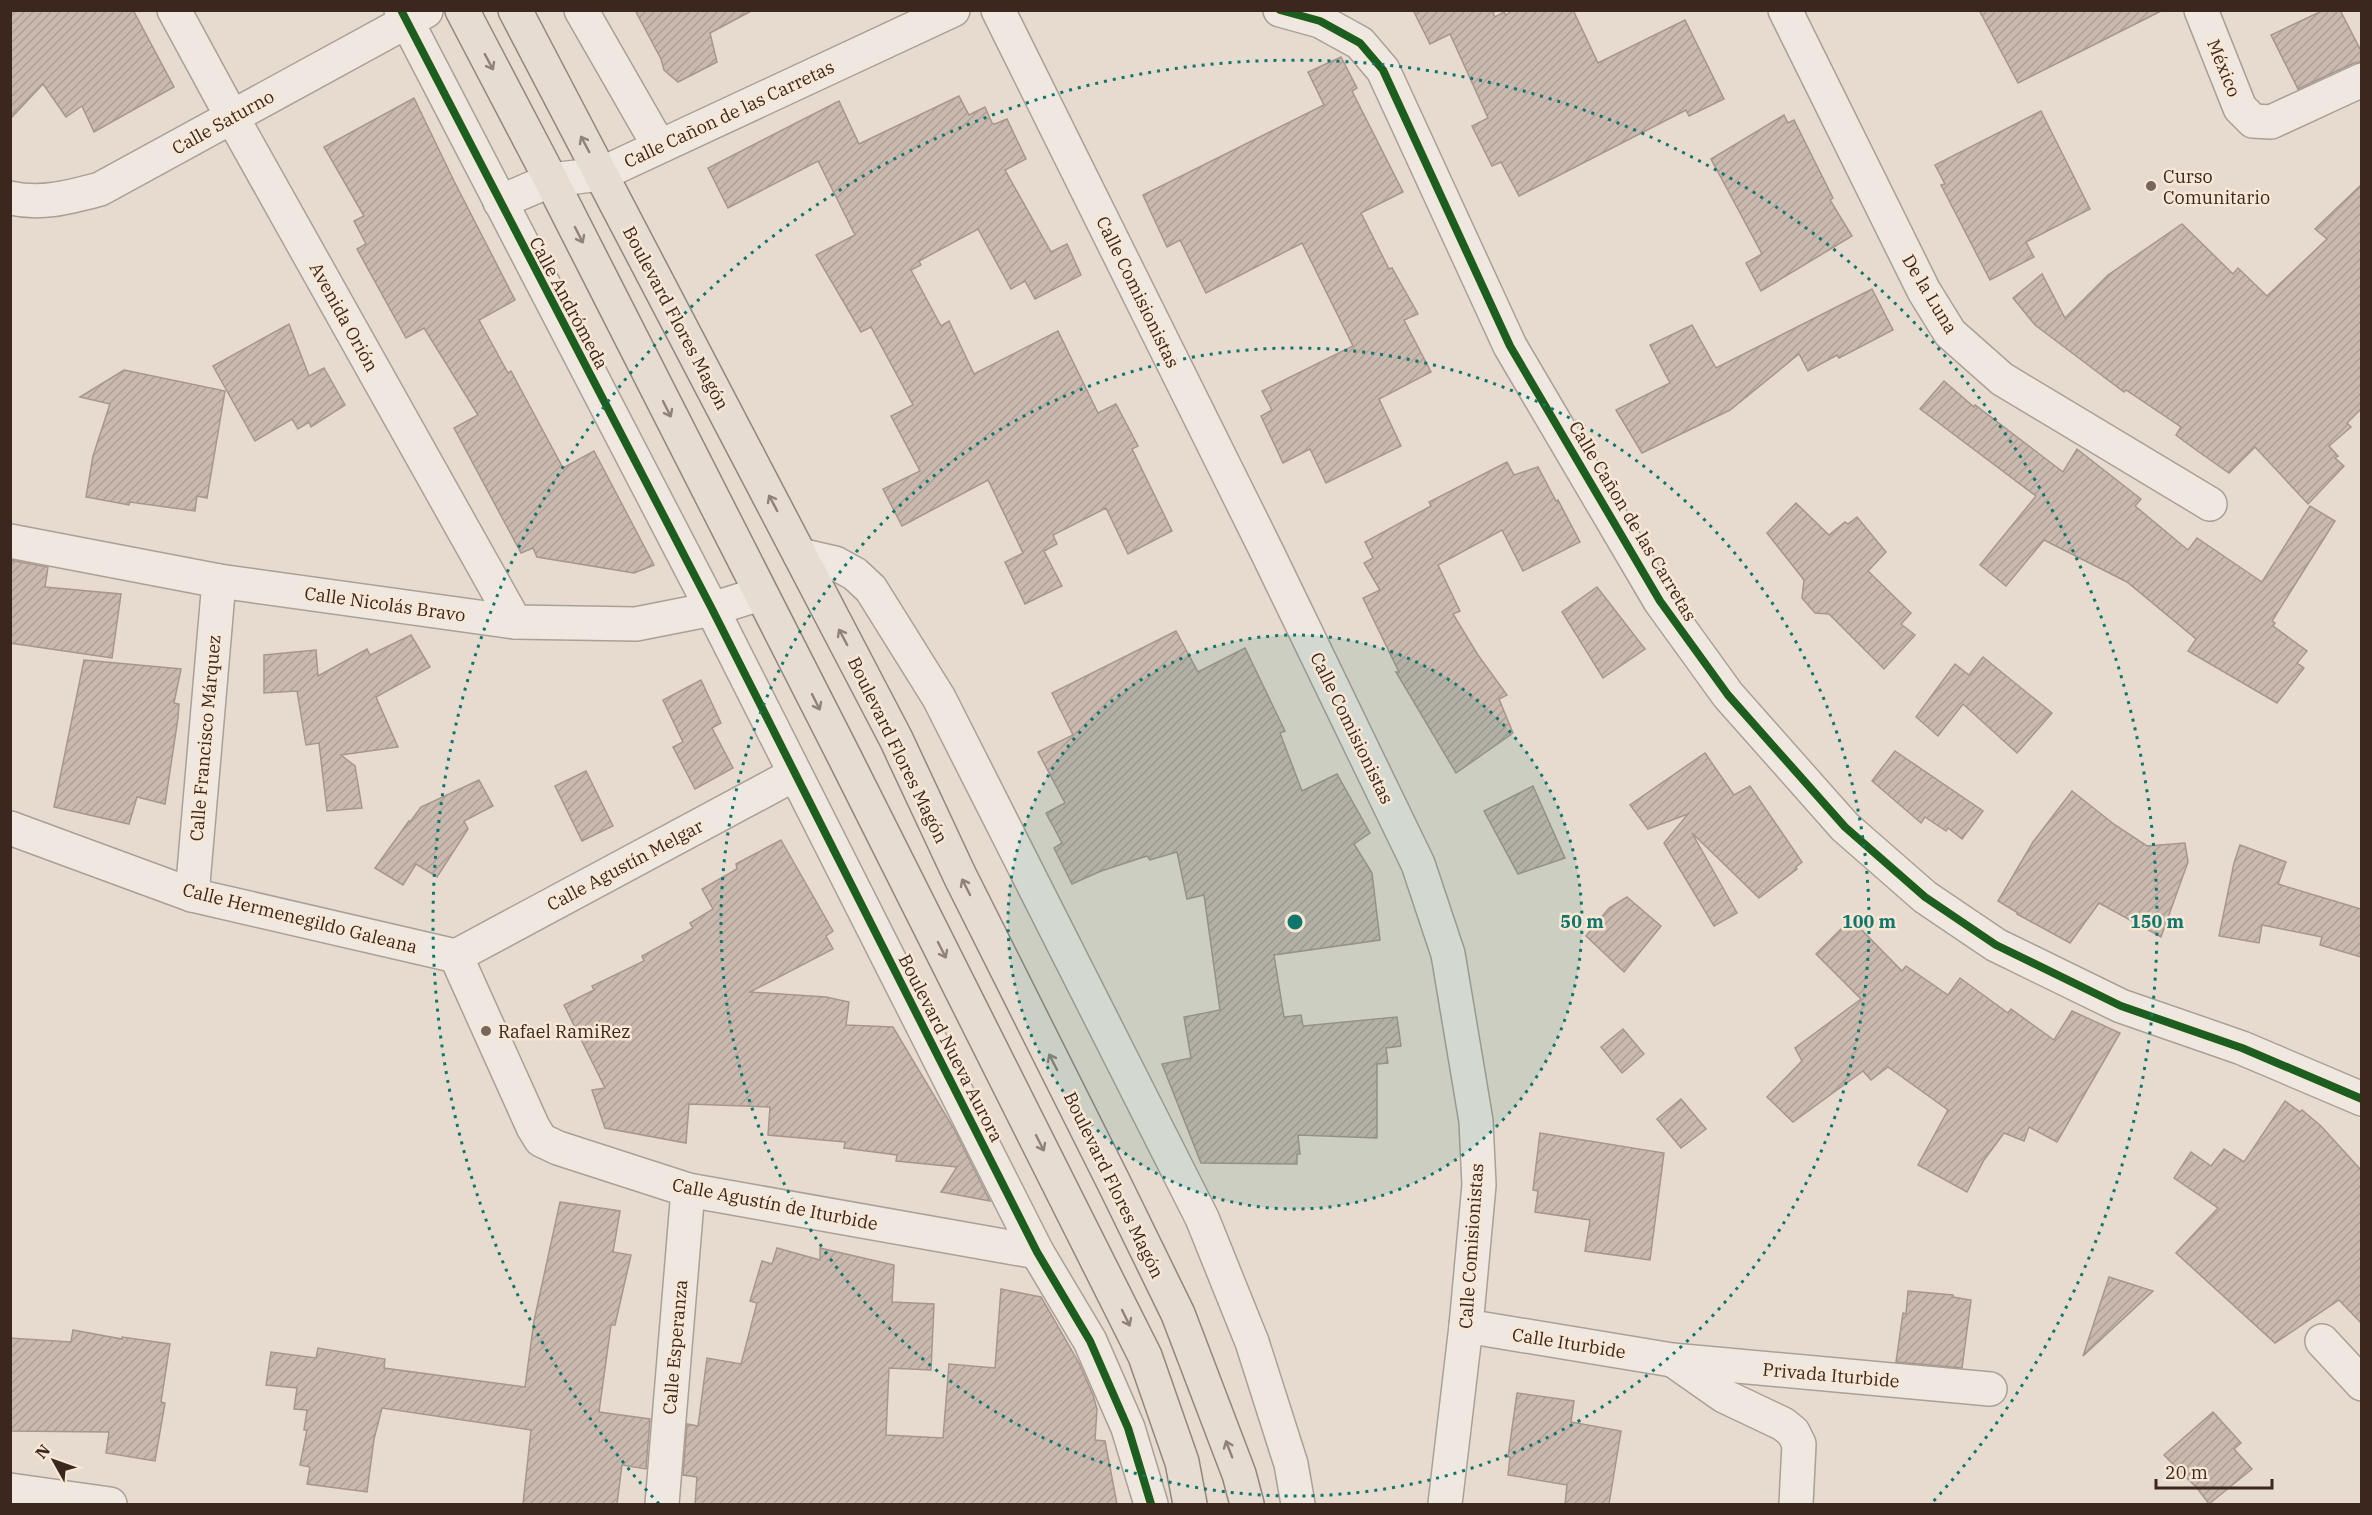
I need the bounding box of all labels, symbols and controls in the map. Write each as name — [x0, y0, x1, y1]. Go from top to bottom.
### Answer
street label: México — [2202, 36, 2246, 100]
one-way arrow — [484, 53, 496, 71]
street label: Calle Cañon de las Carretas — [620, 55, 838, 173]
street label: Calle Saturno — [168, 84, 278, 160]
one-way arrow — [579, 136, 591, 153]
place label: Curso Comunitario — [2163, 165, 2270, 209]
marker: Curso Comunitario — [2144, 179, 2158, 193]
street label: Calle Comisionistas — [1091, 212, 1185, 372]
street label: Boulevard Flores Magón — [618, 222, 734, 414]
one-way arrow — [574, 226, 586, 244]
street label: Calle Andrómeda — [524, 233, 614, 373]
street label: De la Luna — [1897, 250, 1963, 338]
street label: Avenida Orión — [305, 258, 383, 376]
one-way arrow — [662, 400, 673, 418]
street label: Calle Cañon de las Carretas — [1564, 417, 1702, 625]
one-way arrow — [766, 494, 778, 512]
street label: Calle Nicolás Bravo — [303, 581, 467, 627]
one-way arrow — [836, 628, 848, 646]
street label: Calle Francisco Márquez — [185, 634, 225, 842]
street label: Calle Comisionistas — [1305, 648, 1399, 808]
street label: Boulevard Flores Magón — [843, 653, 953, 847]
one-way arrow — [811, 692, 822, 710]
street label: Calle Agustín Melgar — [543, 814, 707, 916]
street label: Calle Hermenegildo Galeana — [180, 878, 420, 958]
one-way arrow — [959, 879, 971, 897]
text: 50 m — [1560, 910, 1604, 933]
text: 100 m — [1842, 910, 1897, 933]
text: 150 m — [2130, 910, 2185, 933]
centre of rings — [1285, 912, 1305, 932]
one-way arrow — [937, 941, 949, 959]
street label: Boulevard Nueva Aurora — [894, 950, 1009, 1146]
place label: Rafael RamiRez — [498, 1020, 630, 1043]
marker: Rafael RamiRez — [479, 1024, 493, 1038]
one-way arrow — [1047, 1053, 1058, 1071]
street label: Boulevard Flores Magón — [1059, 1088, 1169, 1282]
one-way arrow — [1034, 1134, 1046, 1152]
street label: Calle Comisionistas — [1454, 1162, 1488, 1330]
street label: Calle Agustín de Iturbide — [670, 1173, 880, 1235]
street label: Calle Esperanza — [658, 1278, 692, 1415]
one-way arrow — [1121, 1309, 1132, 1327]
street label: Calle Iturbide — [1511, 1323, 1627, 1363]
street label: Privada Iturbide — [1761, 1358, 1901, 1392]
north arrow — [24, 1431, 84, 1491]
text: N — [31, 1440, 54, 1463]
one-way arrow — [1223, 1440, 1234, 1459]
scale bar — [2156, 1452, 2272, 1490]
text: 20 m — [2165, 1461, 2208, 1484]

